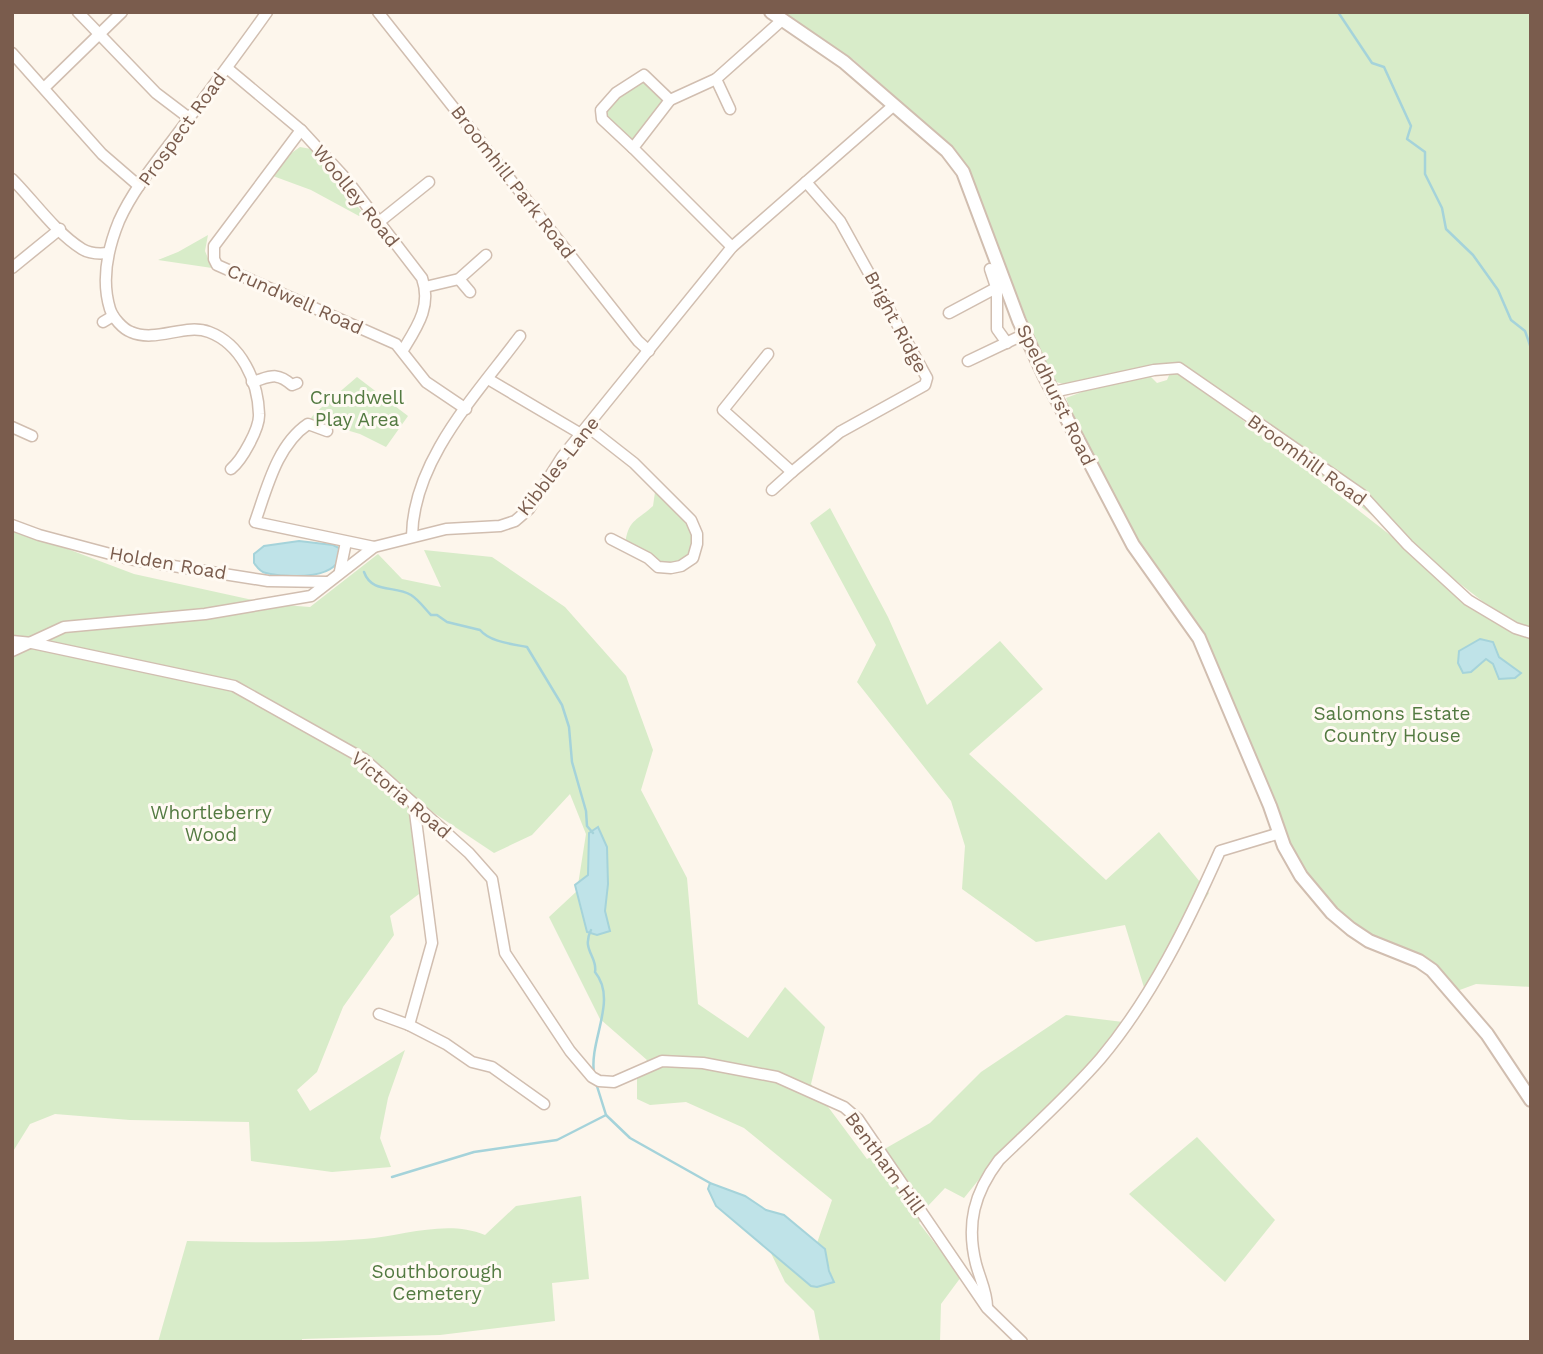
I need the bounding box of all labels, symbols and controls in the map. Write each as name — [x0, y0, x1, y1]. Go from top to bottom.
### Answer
street label: Prospect Road — [133, 68, 231, 190]
street label: Broomhill Park Road — [446, 101, 580, 263]
street label: Woolley Road — [308, 140, 404, 252]
street label: Crundwell Road — [223, 259, 367, 339]
street label: Bright Ridge — [860, 267, 932, 377]
street label: Speldhurst Road — [1012, 321, 1100, 469]
park label: Crundwell Play Area — [310, 386, 404, 431]
street label: Broomhill Road — [1243, 409, 1371, 511]
street label: Kibbles Lane — [512, 412, 604, 520]
street label: Holden Road — [108, 541, 228, 585]
park label: Salomons Estate Country House — [1313, 702, 1471, 747]
street label: Victoria Road — [346, 747, 456, 843]
park label: Whortleberry Wood — [150, 801, 272, 846]
street label: Bentham Hill — [840, 1107, 930, 1219]
park label: Southborough Cemetery — [372, 1260, 502, 1305]

